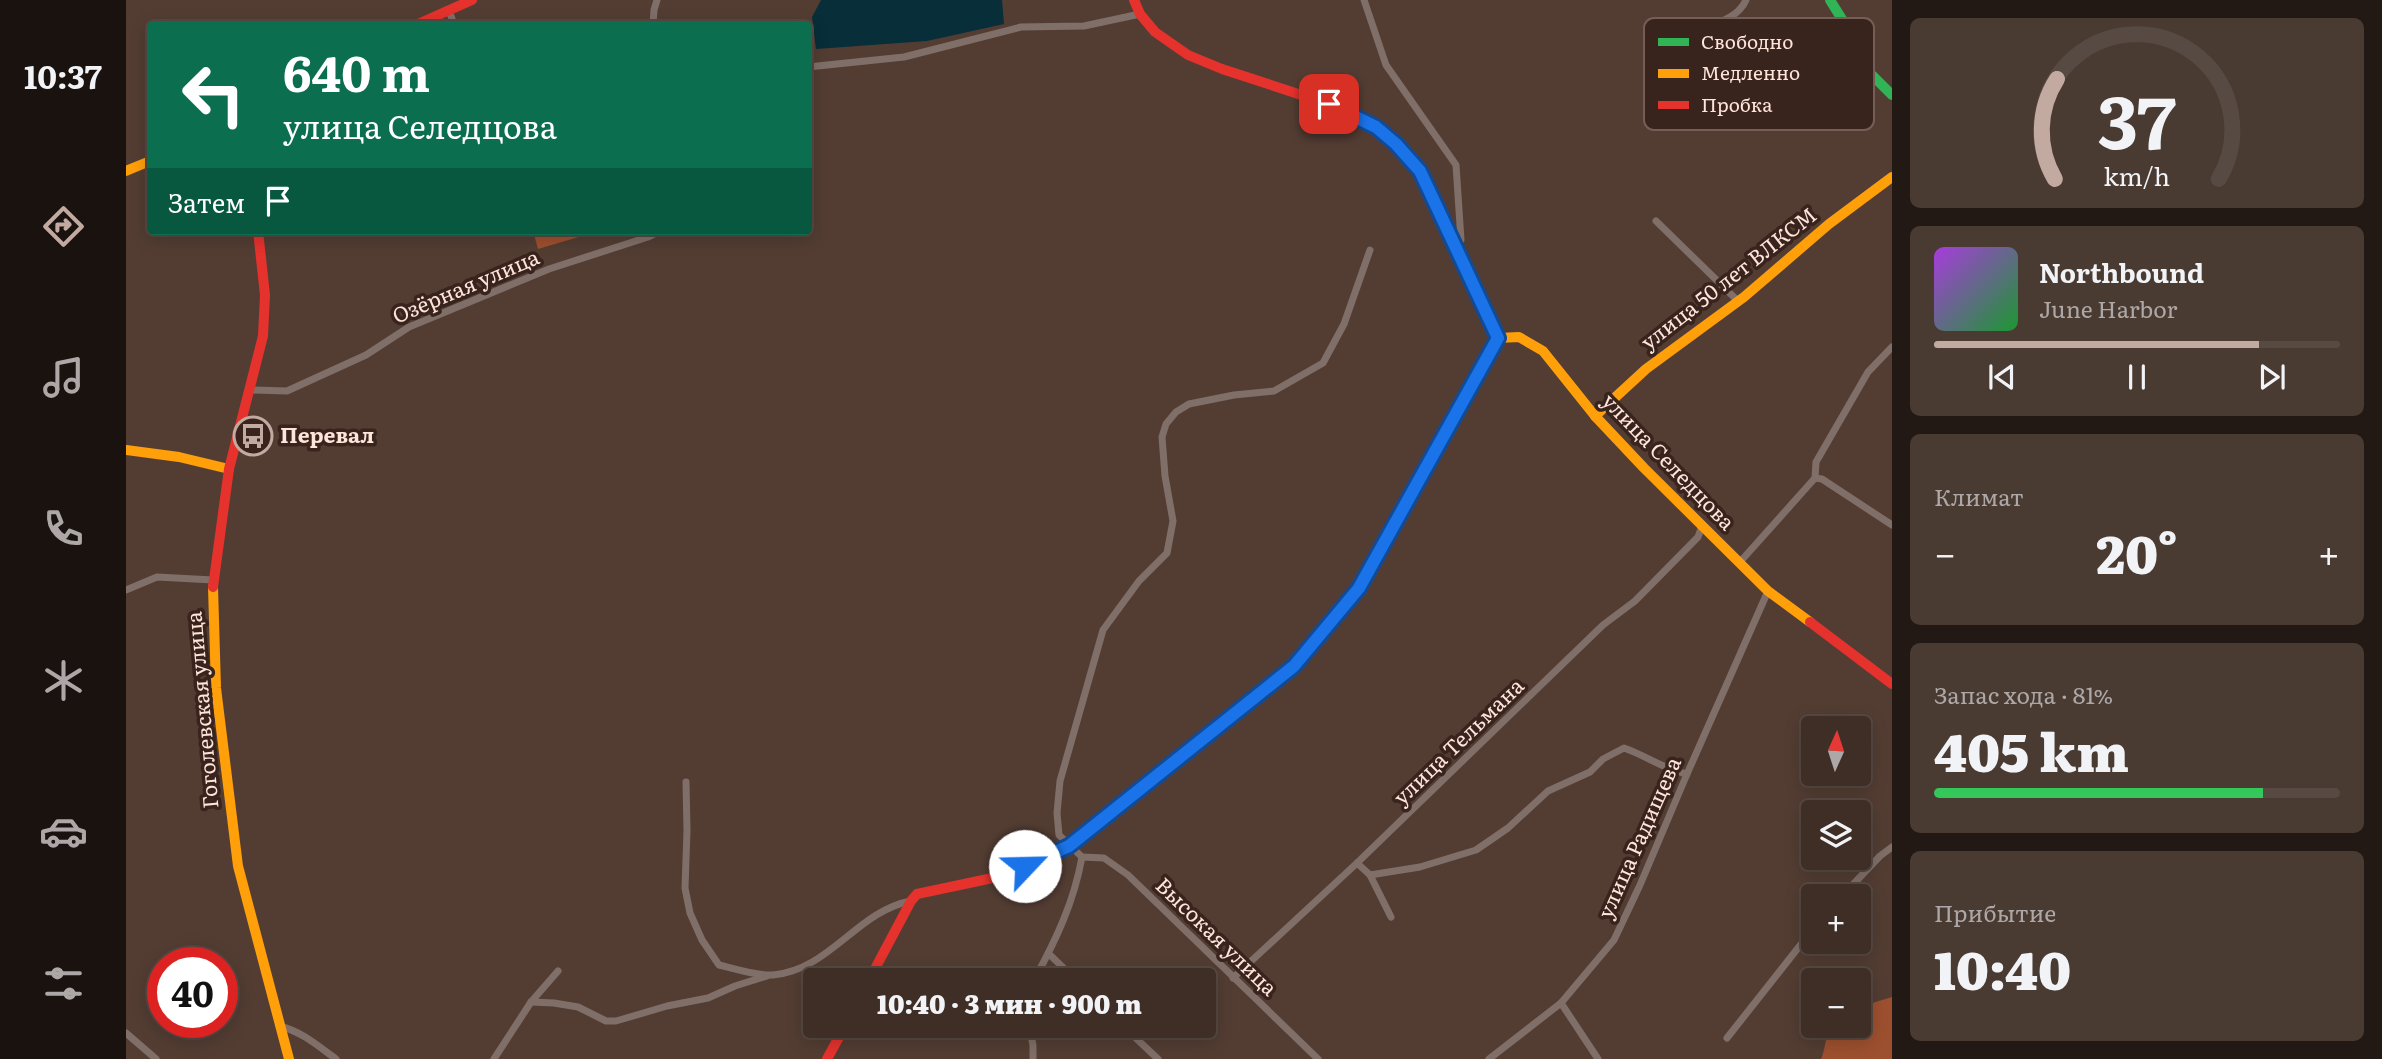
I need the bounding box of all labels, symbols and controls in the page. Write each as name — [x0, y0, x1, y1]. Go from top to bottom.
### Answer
legend — [1644, 18, 1874, 130]
text: Свободно — [1701, 27, 1793, 55]
text: 640 m — [283, 34, 430, 107]
icon: left — [168, 49, 259, 140]
text: 10:37 — [24, 51, 102, 99]
text: Медленно — [1701, 58, 1800, 86]
text: 37 — [2098, 63, 2177, 171]
pin — [1299, 74, 1359, 134]
icon: arrive — [1310, 85, 1348, 123]
text: Пробка — [1701, 90, 1773, 118]
text: улица Селедцова — [283, 101, 557, 149]
text: km/h — [2104, 157, 2170, 194]
text: Затем — [168, 182, 245, 221]
icon: arrive — [259, 182, 297, 220]
street label: улица 50 лет ВЛКСМ — [1633, 198, 1822, 356]
icon: directions — [39, 202, 88, 251]
street label: Озёрная улица — [387, 240, 544, 330]
text: Northbound — [2039, 252, 2204, 291]
text: June Harbor — [2039, 291, 2177, 325]
icon: music — [39, 353, 88, 402]
icon: previous — [1983, 358, 2021, 396]
icon: pause — [2118, 358, 2156, 396]
icon: next — [2253, 358, 2291, 396]
street label: улица Селедцова — [1596, 385, 1744, 536]
bus stop icon: Перевал — [232, 415, 274, 457]
place label: Перевал — [280, 418, 374, 449]
text: Климат — [1934, 479, 2024, 513]
icon: phone — [39, 504, 88, 553]
text: 20° — [2096, 513, 2178, 590]
text: − — [1934, 523, 1956, 580]
text: + — [2318, 523, 2340, 580]
street label: Гоголевская улица — [176, 610, 225, 810]
icon: climate — [39, 656, 88, 705]
street label: улица Тельмана — [1385, 669, 1530, 811]
text: Запас хода · 81% — [1934, 677, 2113, 711]
text: 405 km — [1934, 711, 2129, 788]
north arrow — [1801, 716, 1871, 786]
map controls — [1801, 716, 1871, 1038]
street label: улица Радищева — [1588, 751, 1687, 923]
button: layers — [1801, 800, 1871, 870]
icon: car — [39, 807, 88, 856]
position arrow — [988, 829, 1062, 903]
street label: Высокая улица — [1150, 869, 1286, 1002]
button: + — [1801, 884, 1871, 954]
text: Прибытие — [1934, 895, 2056, 929]
text: 10:40 — [1934, 929, 2071, 1006]
speed limit sign: 40 — [147, 947, 238, 1038]
icon: filters — [39, 959, 88, 1008]
button: − — [1801, 968, 1871, 1038]
text: 10:40 · 3 мин · 900 m — [877, 983, 1142, 1022]

